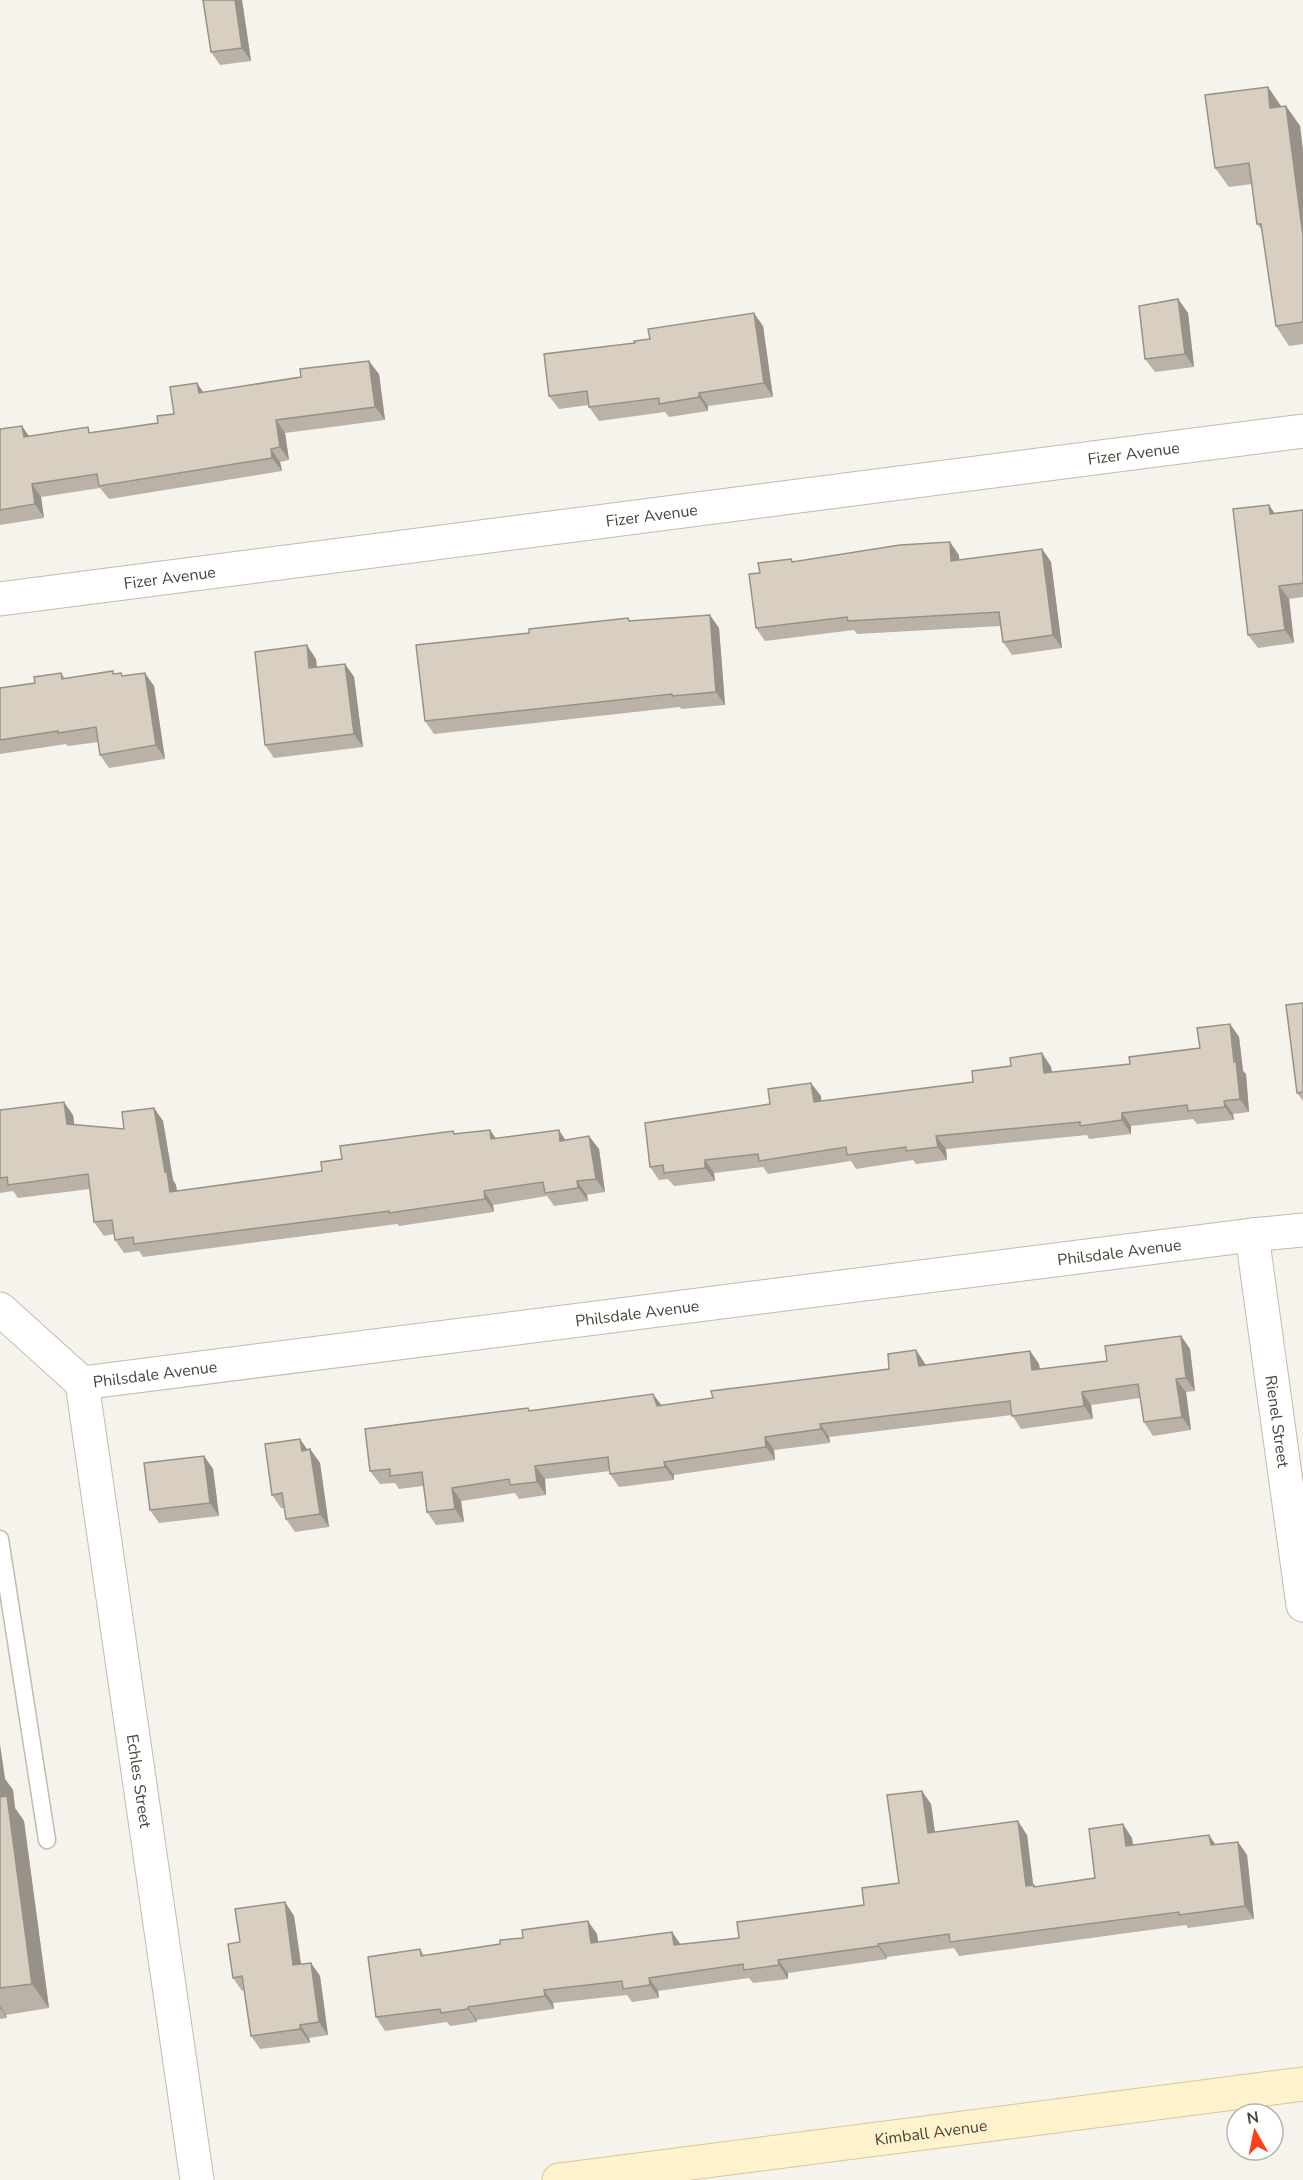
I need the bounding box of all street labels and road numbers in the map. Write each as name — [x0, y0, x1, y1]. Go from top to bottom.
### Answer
street label: Fizer Avenue — [1086, 437, 1181, 471]
street label: Fizer Avenue — [604, 499, 699, 533]
street label: Fizer Avenue — [122, 561, 217, 595]
street label: Philsdale Avenue — [1056, 1234, 1183, 1272]
street label: Philsdale Avenue — [574, 1295, 701, 1333]
street label: Philsdale Avenue — [92, 1356, 218, 1394]
street label: Rienel Street — [1259, 1374, 1294, 1469]
street label: Echles Street — [121, 1733, 156, 1830]
street label: Kimball Avenue — [873, 2115, 989, 2151]

